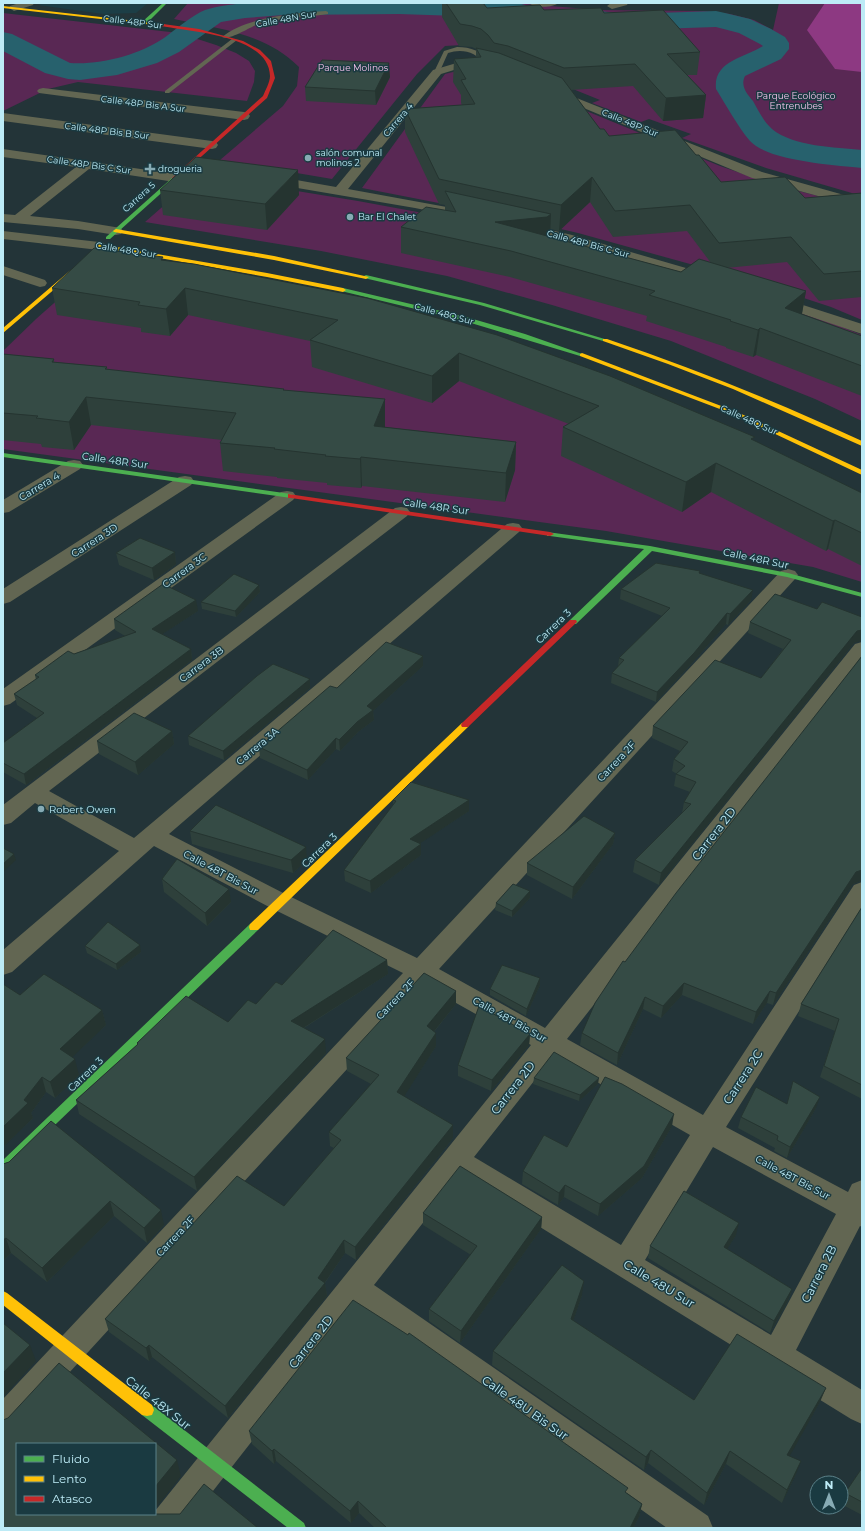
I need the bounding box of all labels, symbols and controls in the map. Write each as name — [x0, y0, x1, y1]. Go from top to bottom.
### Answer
street label: Calle 48N Sur — [255, 8, 317, 29]
street label: Calle 48P Sur — [103, 12, 164, 31]
park label: Parque Molinos — [318, 62, 389, 73]
park label: Parque Ecológico Entrenubes — [757, 90, 836, 111]
street label: Calle 48P Bis A Sur — [100, 93, 186, 114]
street label: Carrera 4 — [380, 100, 415, 139]
street label: Calle 48P Sur — [600, 106, 660, 139]
street label: Calle 48P Bis B Sur — [64, 120, 150, 141]
place label: salón comunal molinos 2 — [316, 147, 382, 168]
street label: Calle 48P Bis C Sur — [46, 153, 132, 176]
marker: salón comunal molinos 2 — [303, 153, 313, 163]
place label: drogueria — [158, 163, 202, 174]
marker: drogueria — [145, 164, 155, 174]
street label: Carrera 5 — [120, 179, 157, 214]
place label: Bar El Chalet — [358, 211, 416, 222]
marker: Bar El Chalet — [345, 212, 355, 222]
street label: Calle 48P Bis C Sur — [546, 227, 631, 260]
street label: Calle 48Q Sur — [95, 239, 158, 260]
street label: Calle 48Q Sur — [413, 300, 475, 327]
street label: Calle 48Q Sur — [719, 402, 780, 437]
street label: Calle 48R Sur — [81, 449, 149, 472]
street label: Carrera 4 — [16, 469, 62, 504]
street label: Calle 48R Sur — [402, 495, 470, 518]
street label: Carrera 3D — [69, 521, 120, 560]
street label: Calle 48R Sur — [722, 545, 790, 572]
street label: Carrera 3C — [160, 550, 209, 591]
street label: Carrera 3 — [533, 606, 574, 647]
street label: Carrera 3B — [177, 644, 226, 685]
street label: Carrera 3A — [233, 724, 282, 768]
street label: Carrera 2F — [594, 738, 638, 784]
place label: Robert Owen — [49, 803, 116, 816]
marker: Robert Owen — [36, 804, 46, 814]
street label: Carrera 2D — [688, 804, 739, 863]
street label: Carrera 3 — [299, 830, 340, 871]
street label: Calle 48T Bis Sur — [181, 847, 260, 898]
street label: Carrera 2F — [373, 976, 417, 1022]
street label: Calle 48T Bis Sur — [470, 994, 549, 1045]
street label: Carrera 2C — [719, 1046, 766, 1107]
street label: Carrera 3 — [65, 1054, 106, 1095]
street label: Carrera 2D — [487, 1058, 538, 1117]
street label: Calle 48T Bis Sur — [753, 1152, 832, 1203]
street label: Carrera 2F — [153, 1213, 197, 1259]
street label: Carrera 2B — [798, 1243, 839, 1305]
street label: Calle 48U Sur — [621, 1256, 698, 1311]
street label: Carrera 2D — [285, 1312, 336, 1371]
street label: Calle 48X Sur — [123, 1372, 194, 1433]
street label: Calle 48U Bis Sur — [479, 1372, 572, 1443]
legend — [16, 1443, 156, 1515]
text: Fluido — [52, 1451, 90, 1466]
text: Lento — [52, 1471, 87, 1486]
north arrow — [809, 1475, 849, 1515]
text: N — [825, 1478, 833, 1492]
text: Atasco — [52, 1491, 92, 1506]

